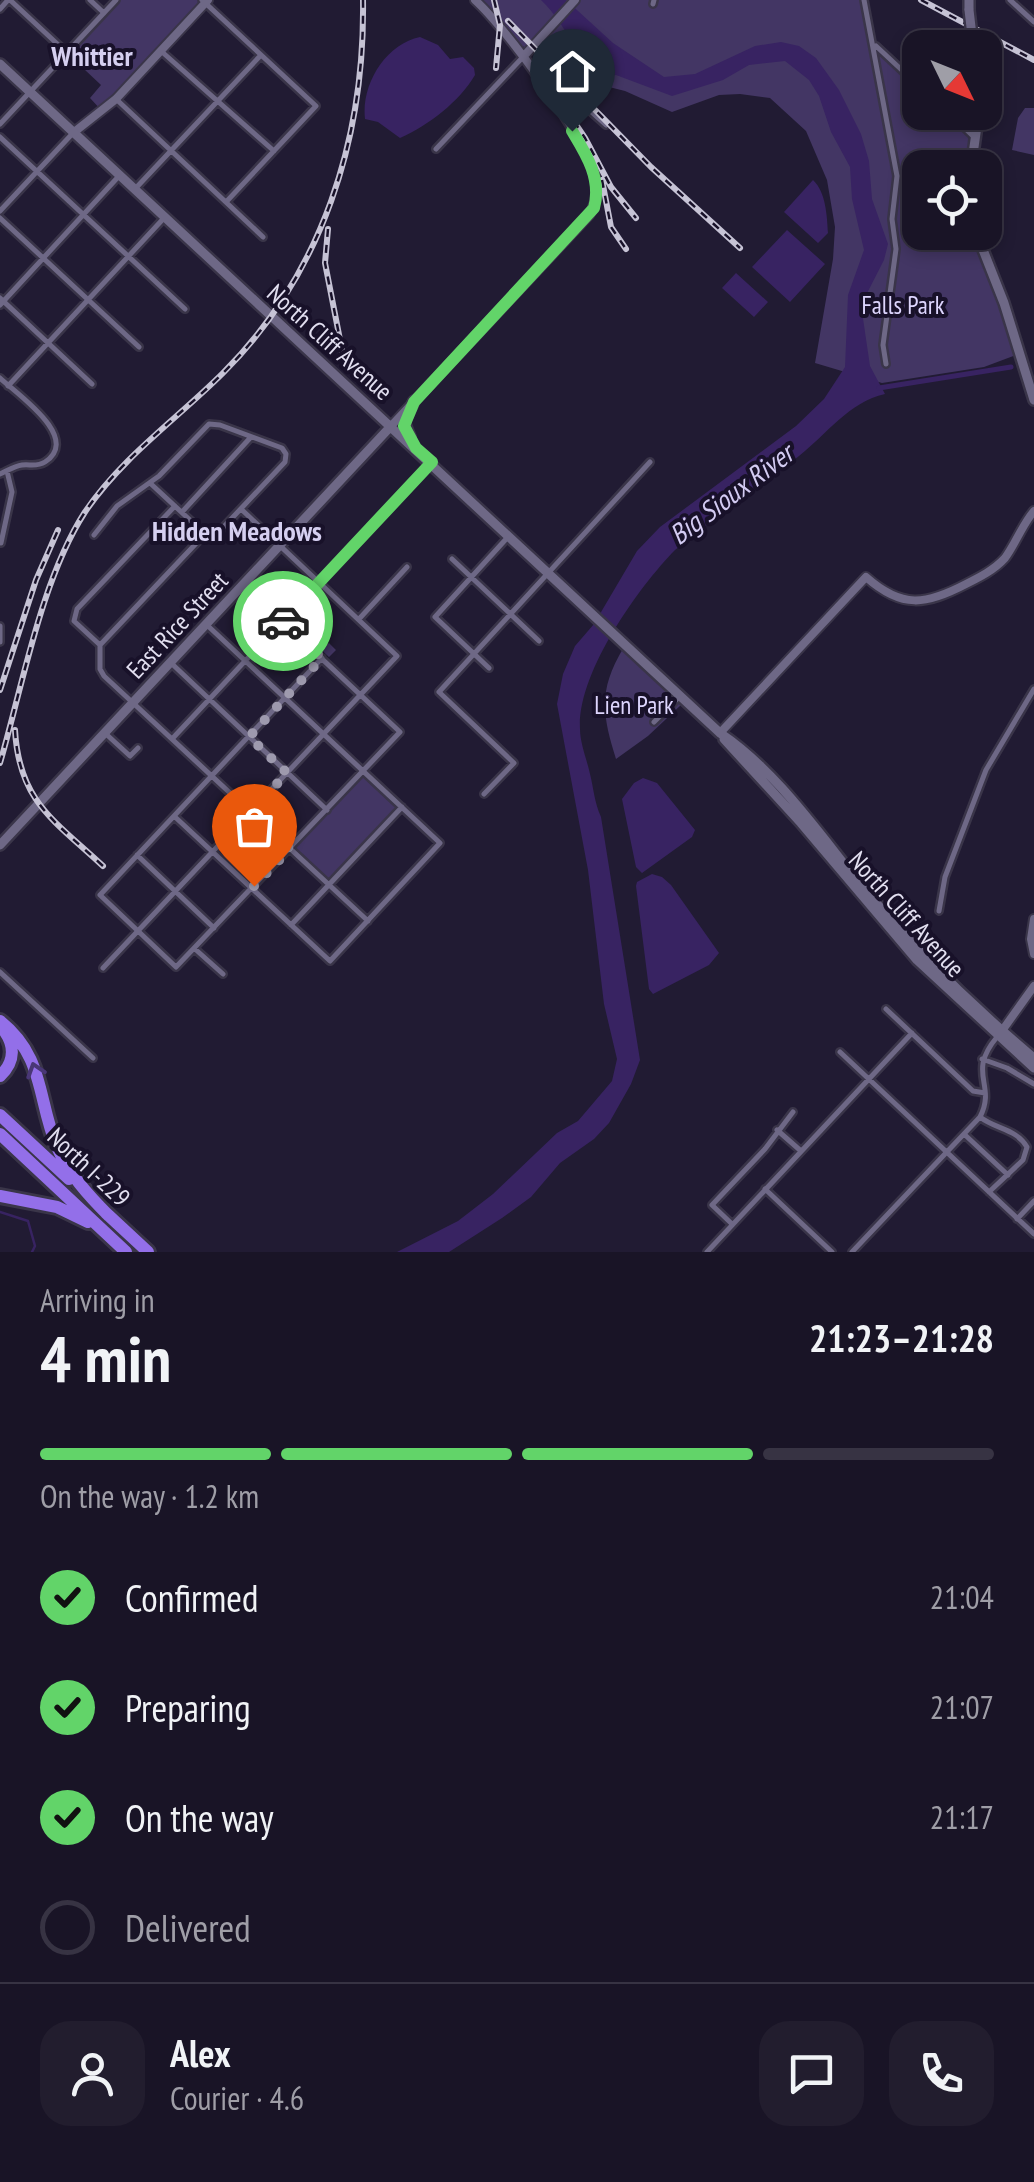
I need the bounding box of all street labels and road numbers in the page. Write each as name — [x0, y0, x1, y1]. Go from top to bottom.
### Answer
street label: North Cliff Avenue — [260, 277, 400, 407]
street label: East Rice Street — [119, 565, 235, 685]
street label: North Cliff Avenue — [842, 844, 972, 984]
street label: North I-229 — [41, 1121, 137, 1213]

